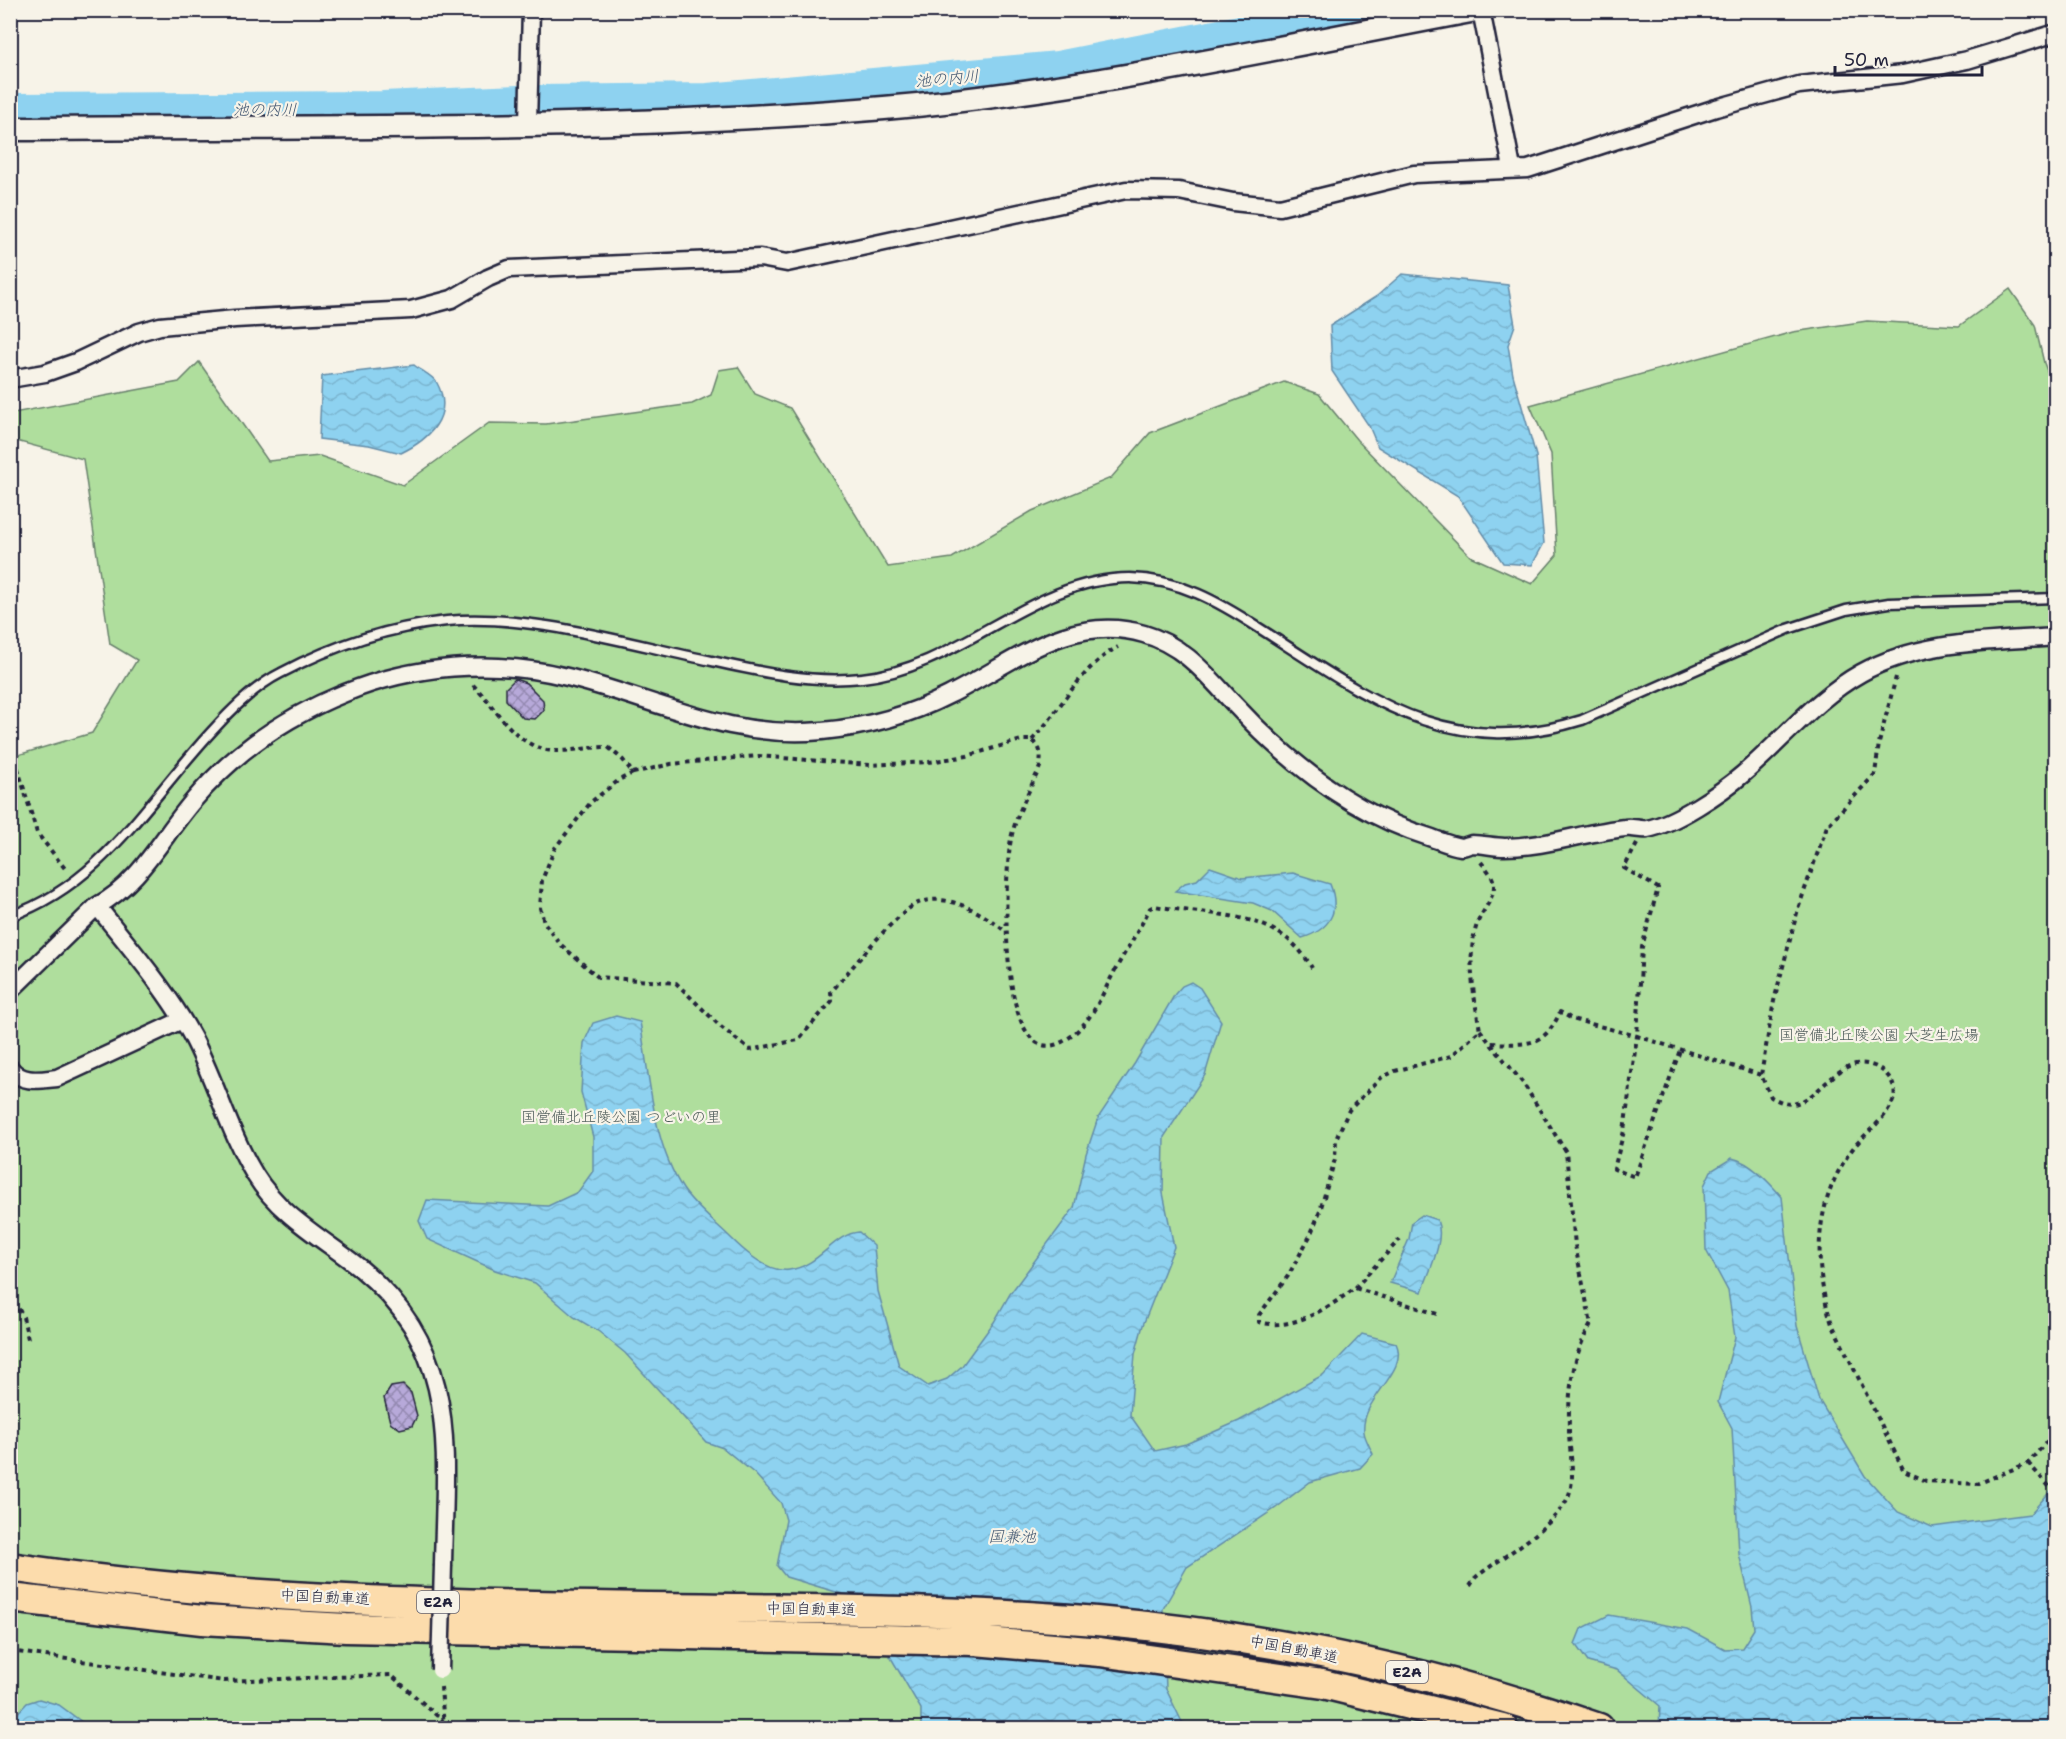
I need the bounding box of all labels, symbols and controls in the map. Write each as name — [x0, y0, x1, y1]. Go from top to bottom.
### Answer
scale bar — [1835, 39, 1982, 77]
text: 50 m — [1844, 48, 1889, 72]
water label: 池の内川 — [914, 65, 980, 92]
water label: 池の内川 — [233, 99, 297, 120]
park label: 国営備北丘陵公園 大芝生広場 — [1779, 1025, 1979, 1045]
park label: 国営備北丘陵公園 つどいの里 — [521, 1107, 721, 1127]
water label: 国兼池 — [988, 1526, 1037, 1547]
street label: 中国自動車道 — [280, 1585, 370, 1609]
road number: E2A — [417, 1591, 459, 1613]
street label: 中国自動車道 — [766, 1598, 856, 1620]
street label: 中国自動車道 — [1248, 1631, 1340, 1667]
road number: E2A — [1386, 1661, 1428, 1683]

